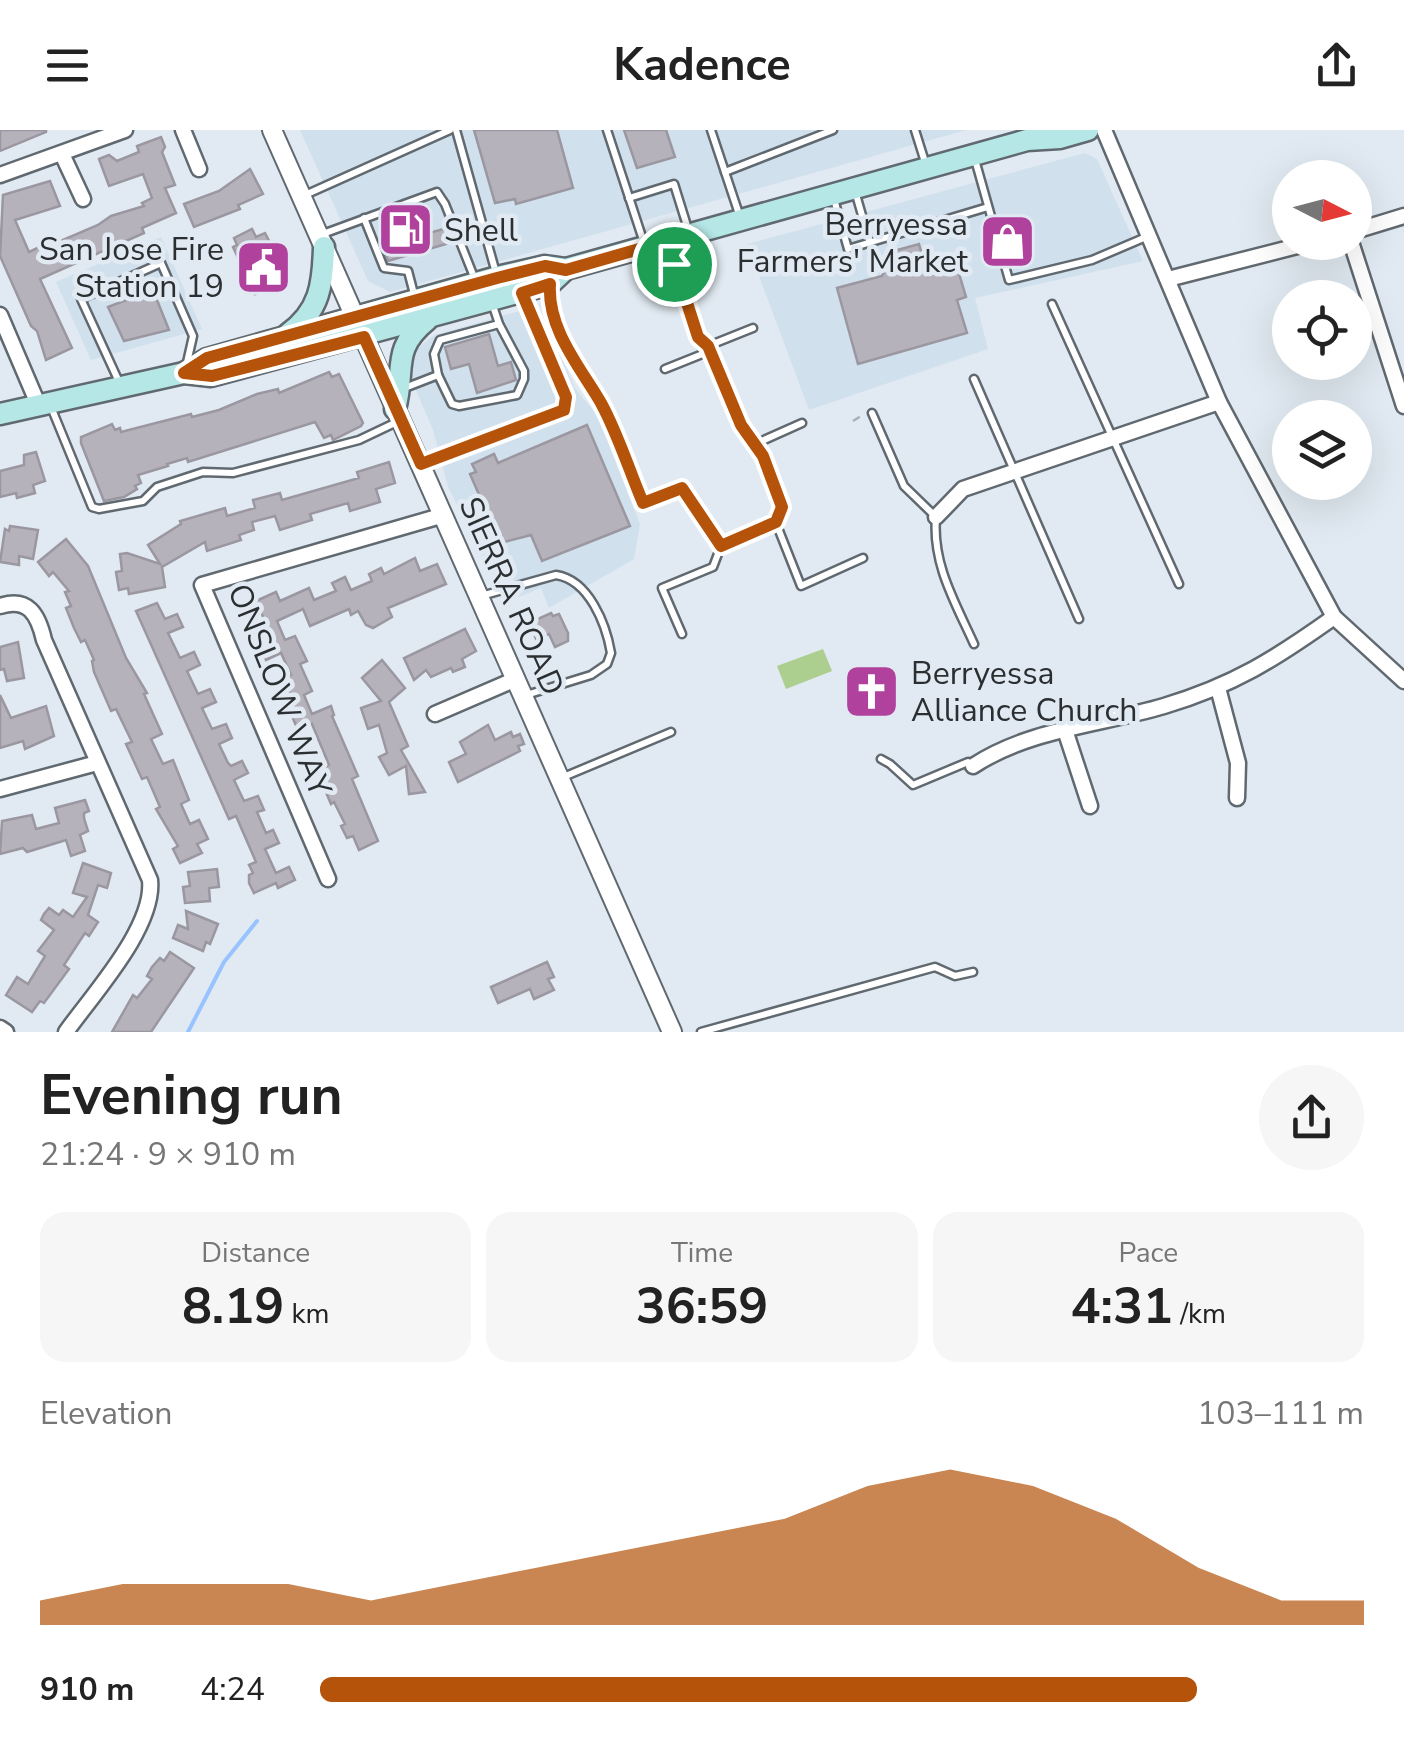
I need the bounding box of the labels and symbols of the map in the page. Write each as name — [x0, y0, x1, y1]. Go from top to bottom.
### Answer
north arrow — [1272, 160, 1372, 260]
fuel station icon: Shell — [375, 200, 435, 260]
place label: Berryessa Farmers' Market — [737, 203, 969, 283]
place label: Shell — [444, 209, 518, 252]
shop icon: Berryessa Farmers' Market — [977, 212, 1037, 272]
pin — [632, 222, 717, 307]
place label: San Jose Fire Station 19 — [39, 228, 224, 308]
public building icon: San Jose Fire Station 19 — [233, 237, 293, 297]
street label: SIERRA ROAD — [449, 490, 575, 702]
street label: ONSLOW WAY — [217, 578, 342, 804]
place label: Berryessa Alliance Church — [911, 652, 1137, 732]
church icon: Berryessa Alliance Church — [842, 661, 902, 721]

